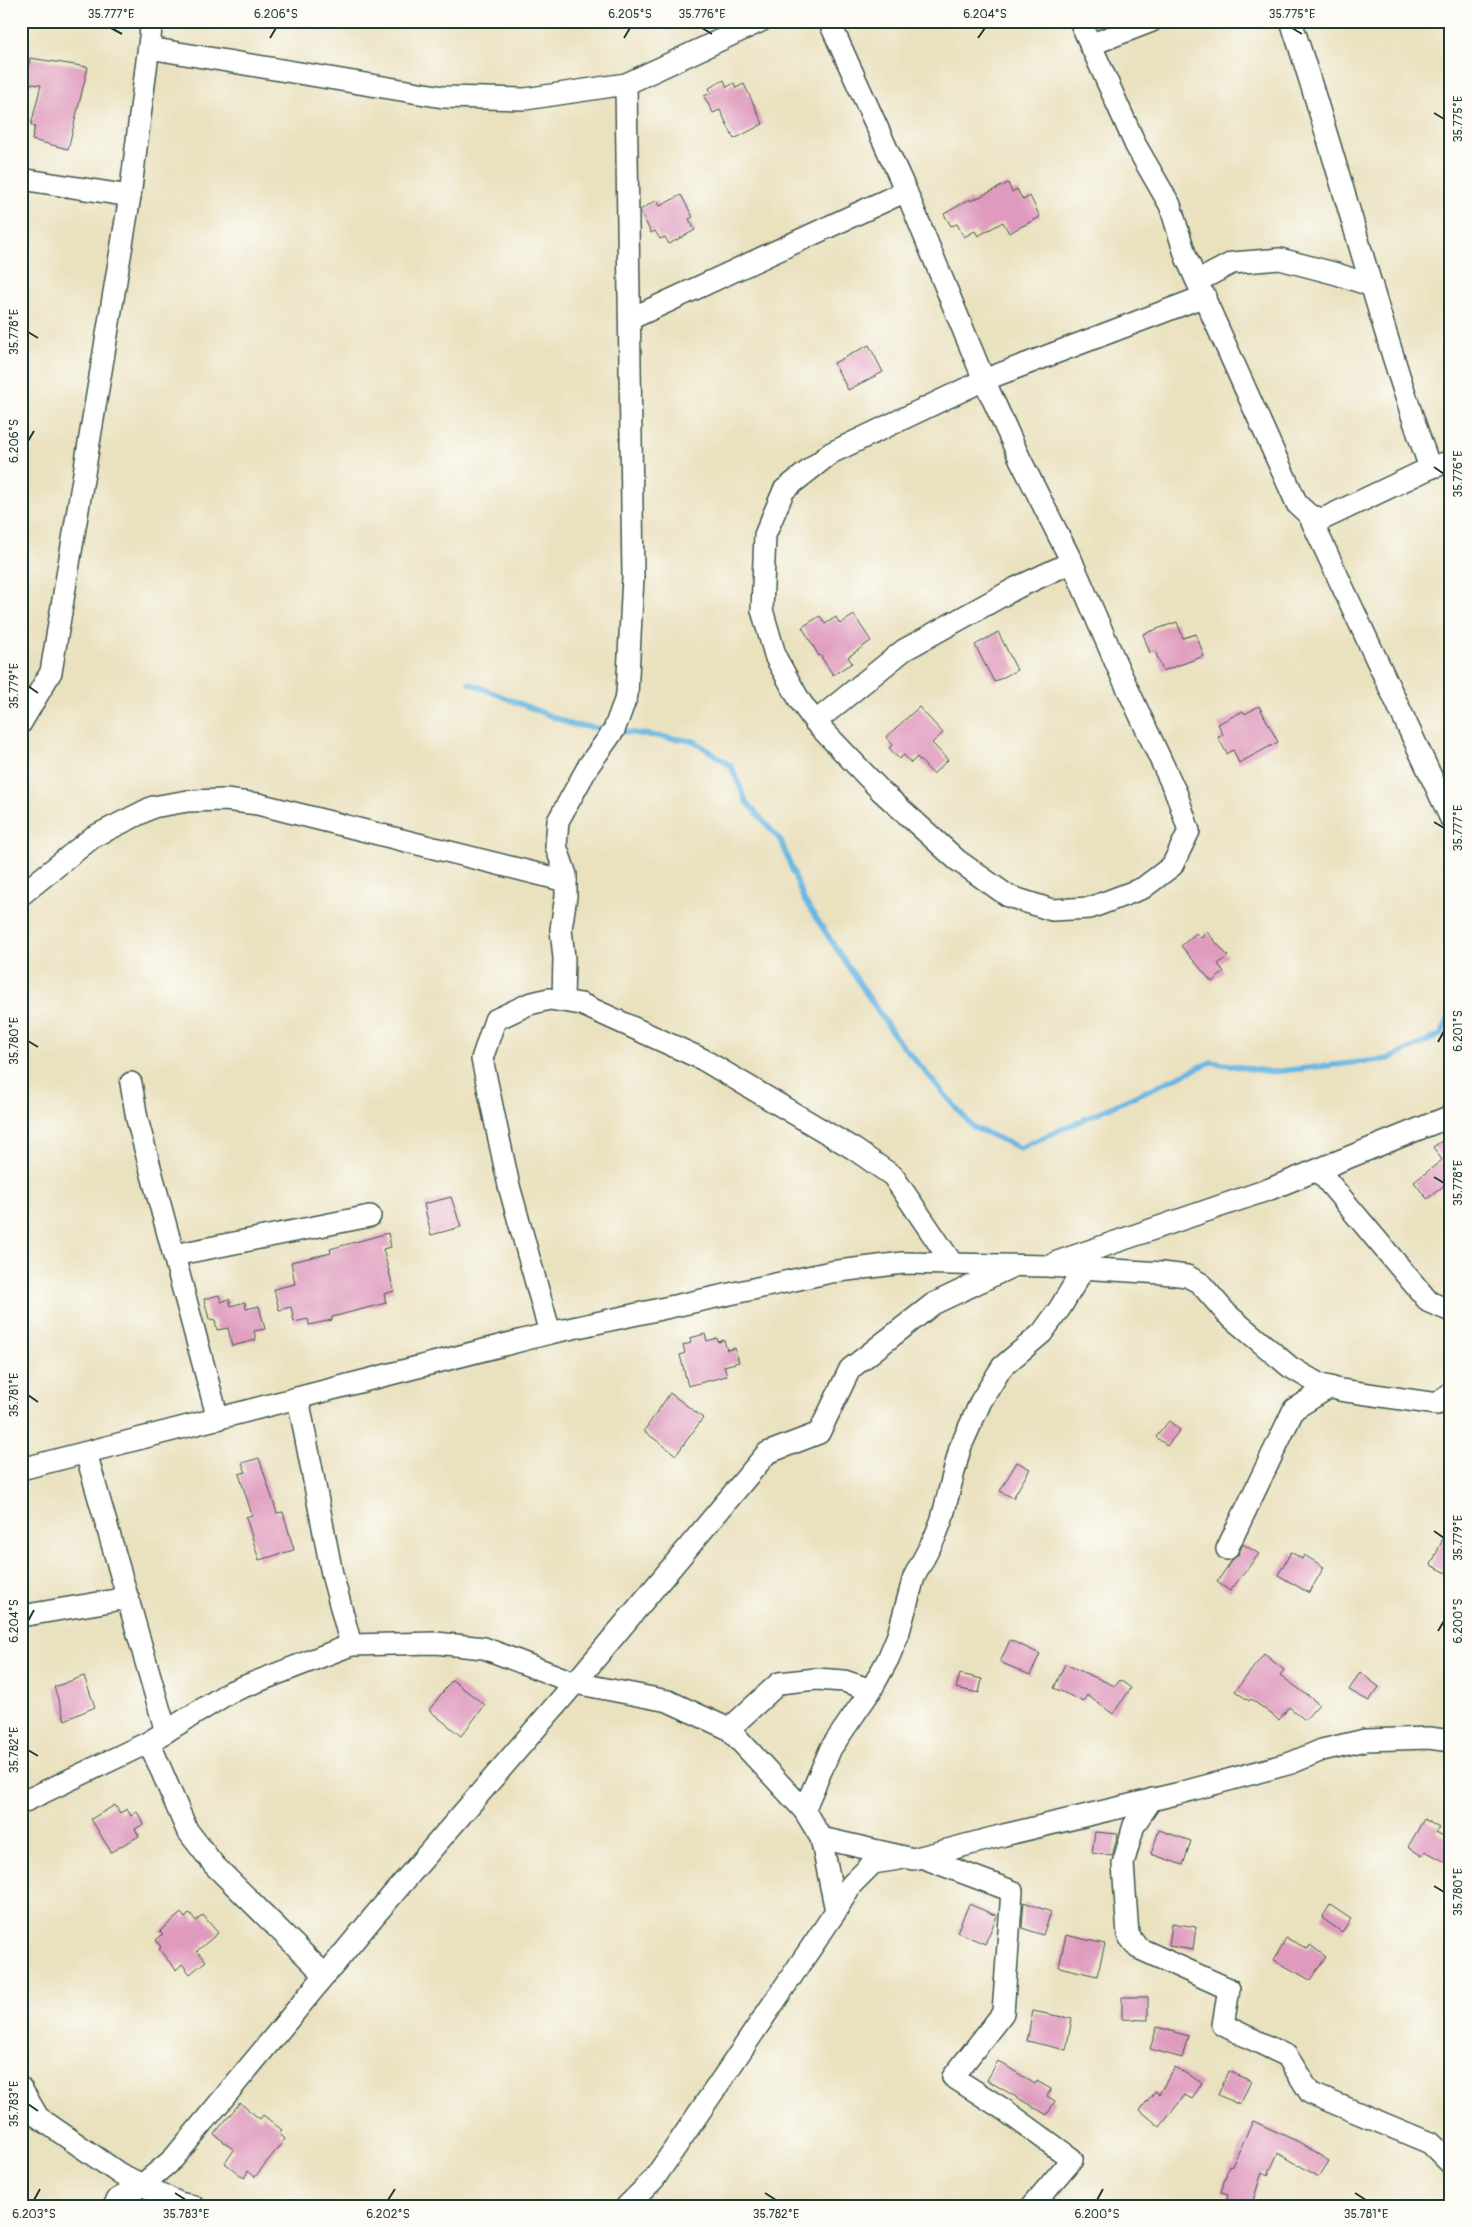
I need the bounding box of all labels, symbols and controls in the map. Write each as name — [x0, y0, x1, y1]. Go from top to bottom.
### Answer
text: 35.777°E — [88, 7, 134, 22]
text: 6.206°S — [254, 7, 298, 22]
text: 6.205°S — [608, 7, 652, 22]
text: 35.776°E — [678, 7, 726, 22]
text: 6.204°S — [963, 7, 1007, 22]
text: 35.775°E — [1269, 7, 1315, 22]
text: 35.775°E — [1451, 96, 1466, 142]
text: 35.778°E — [7, 309, 22, 355]
text: 6.206°S — [7, 419, 22, 463]
text: 35.776°E — [1451, 450, 1466, 498]
text: 35.779°E — [7, 663, 22, 709]
text: 35.777°E — [1451, 805, 1466, 851]
text: 6.201°S — [1451, 1010, 1466, 1052]
text: 35.780°E — [7, 1017, 22, 1065]
text: 35.778°E — [1451, 1160, 1466, 1206]
text: 35.781°E — [7, 1373, 22, 1417]
text: 35.779°E — [1451, 1515, 1466, 1561]
text: 6.204°S — [7, 1599, 22, 1643]
text: 6.200°S — [1451, 1599, 1466, 1643]
text: 35.782°E — [7, 1727, 22, 1773]
text: 35.780°E — [1451, 1868, 1466, 1916]
text: 35.783°E — [7, 2081, 22, 2127]
text: 6.203°S — [12, 2207, 56, 2222]
text: 35.783°E — [163, 2207, 209, 2222]
text: 6.202°S — [366, 2207, 410, 2222]
text: 35.782°E — [753, 2207, 799, 2222]
text: 6.200°S — [1075, 2207, 1119, 2222]
text: 35.781°E — [1344, 2207, 1388, 2222]

